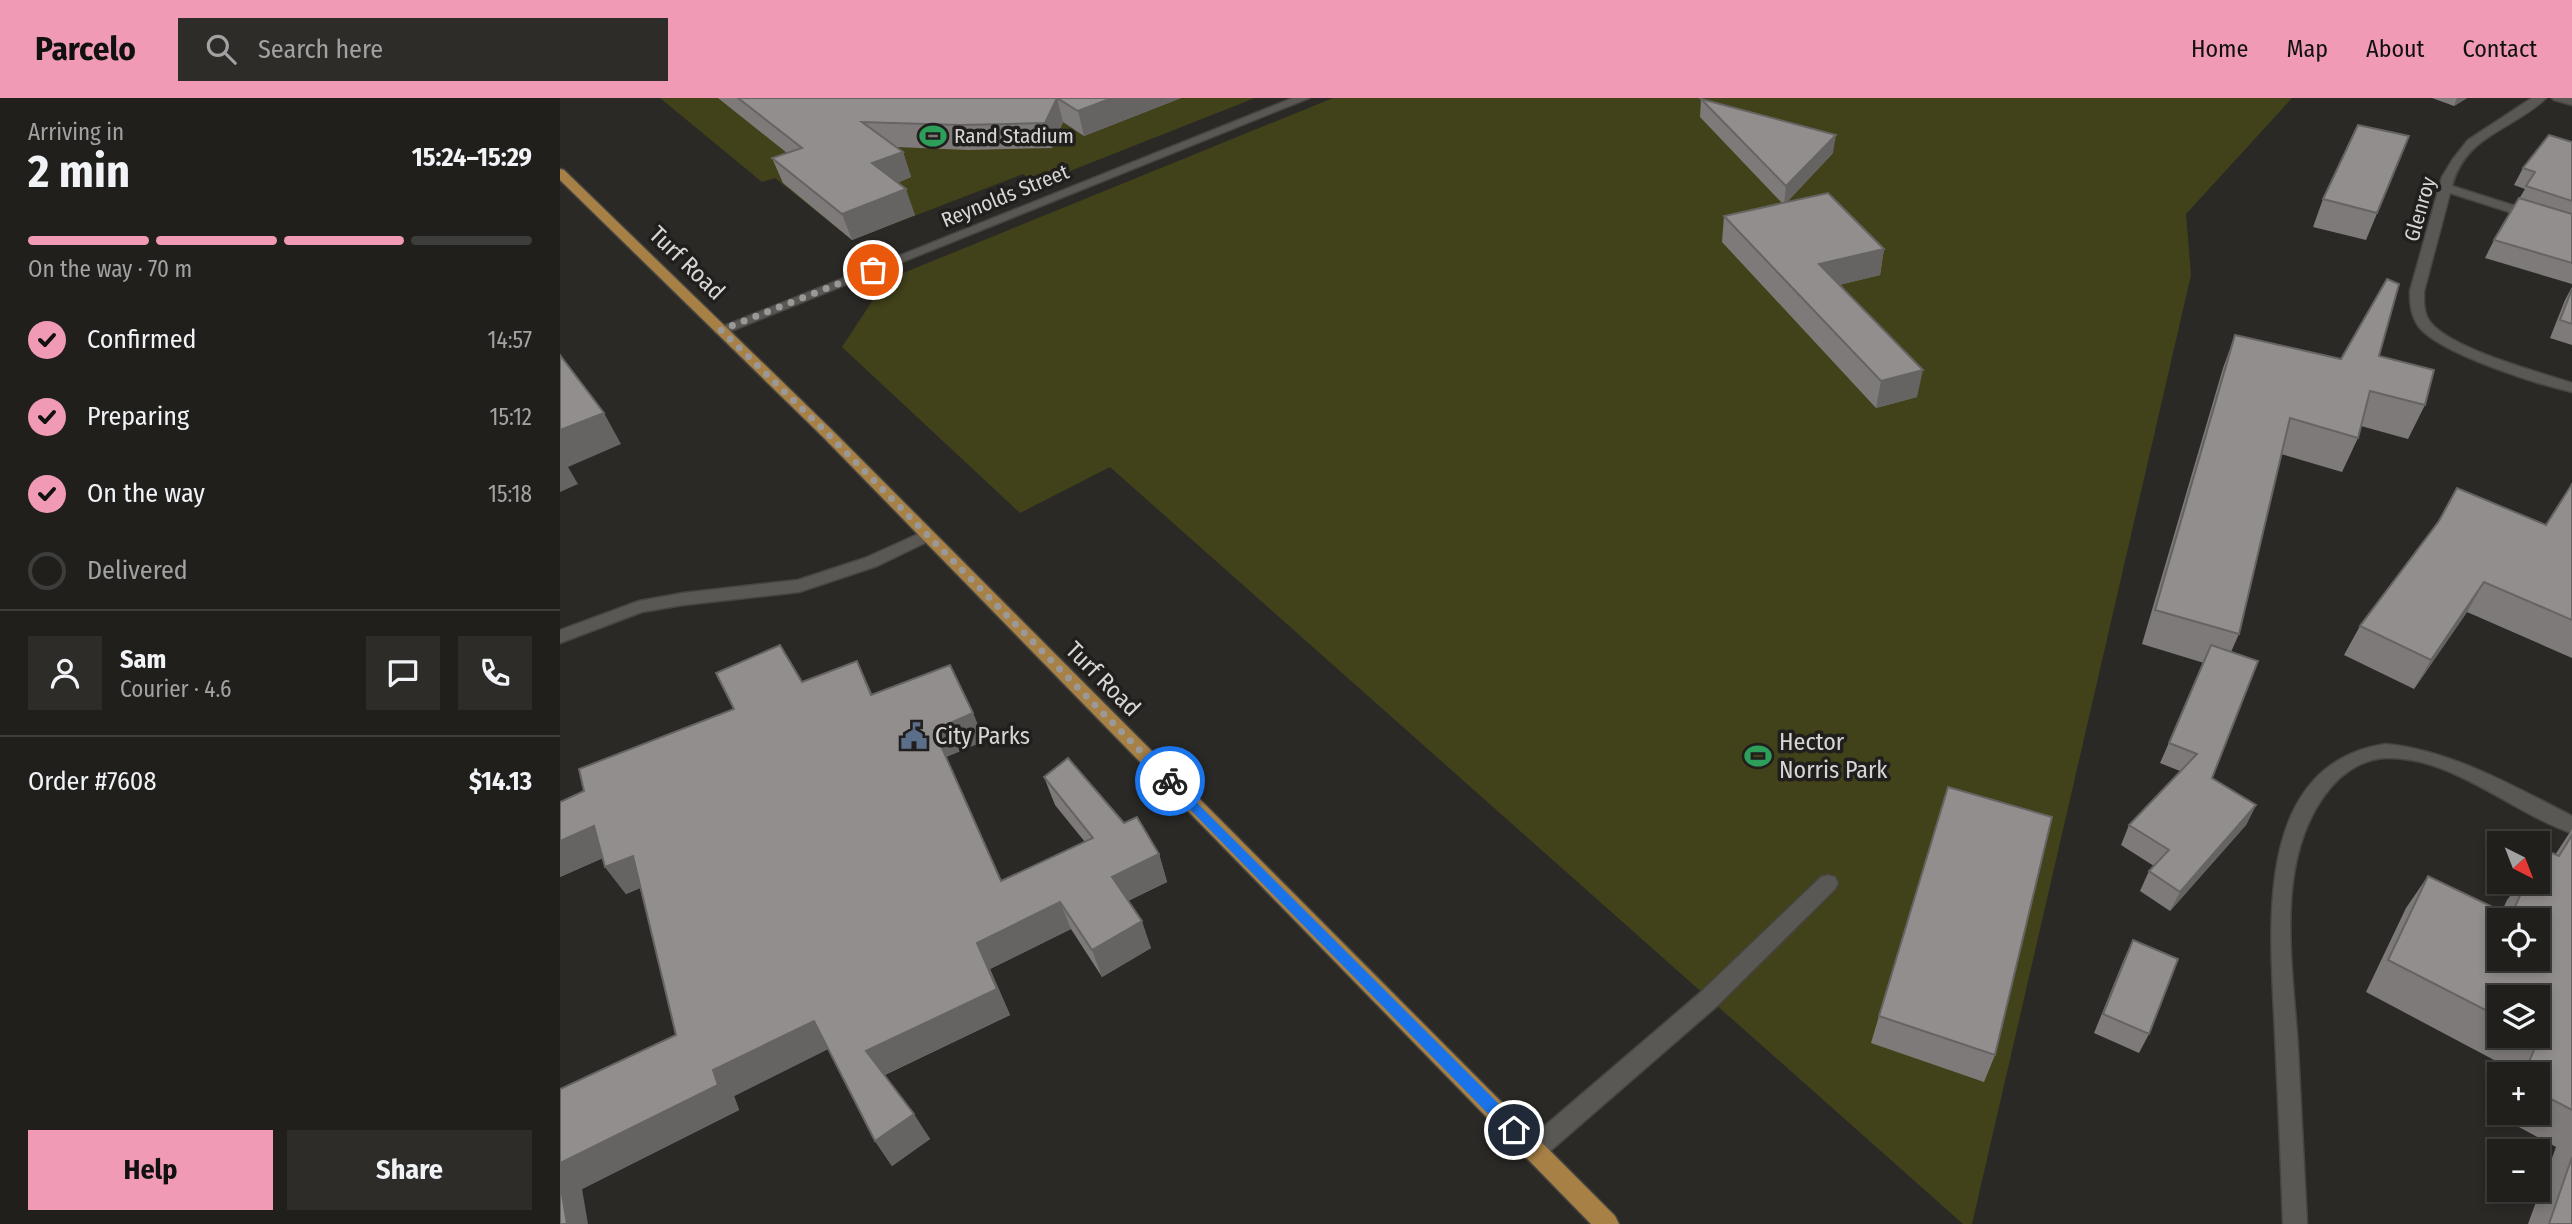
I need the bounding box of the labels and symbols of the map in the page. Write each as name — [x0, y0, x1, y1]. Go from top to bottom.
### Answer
sports icon: Rand Stadium — [918, 121, 948, 151]
place label: Rand Stadium — [954, 123, 1074, 149]
street label: Reynolds Street — [937, 159, 1073, 233]
street label: Glenroy — [2398, 173, 2442, 244]
street label: Turf Road — [644, 220, 730, 306]
pin — [843, 240, 903, 300]
street label: Turf Road — [1060, 636, 1146, 722]
public building icon: City Parks — [899, 721, 929, 751]
place label: City Parks — [935, 722, 1030, 750]
place label: Hector Norris Park — [1779, 728, 1888, 784]
sports icon: Hector Norris Park — [1743, 741, 1773, 771]
courier — [1135, 746, 1205, 816]
north arrow — [2487, 831, 2550, 894]
pin — [1484, 1100, 1544, 1160]

